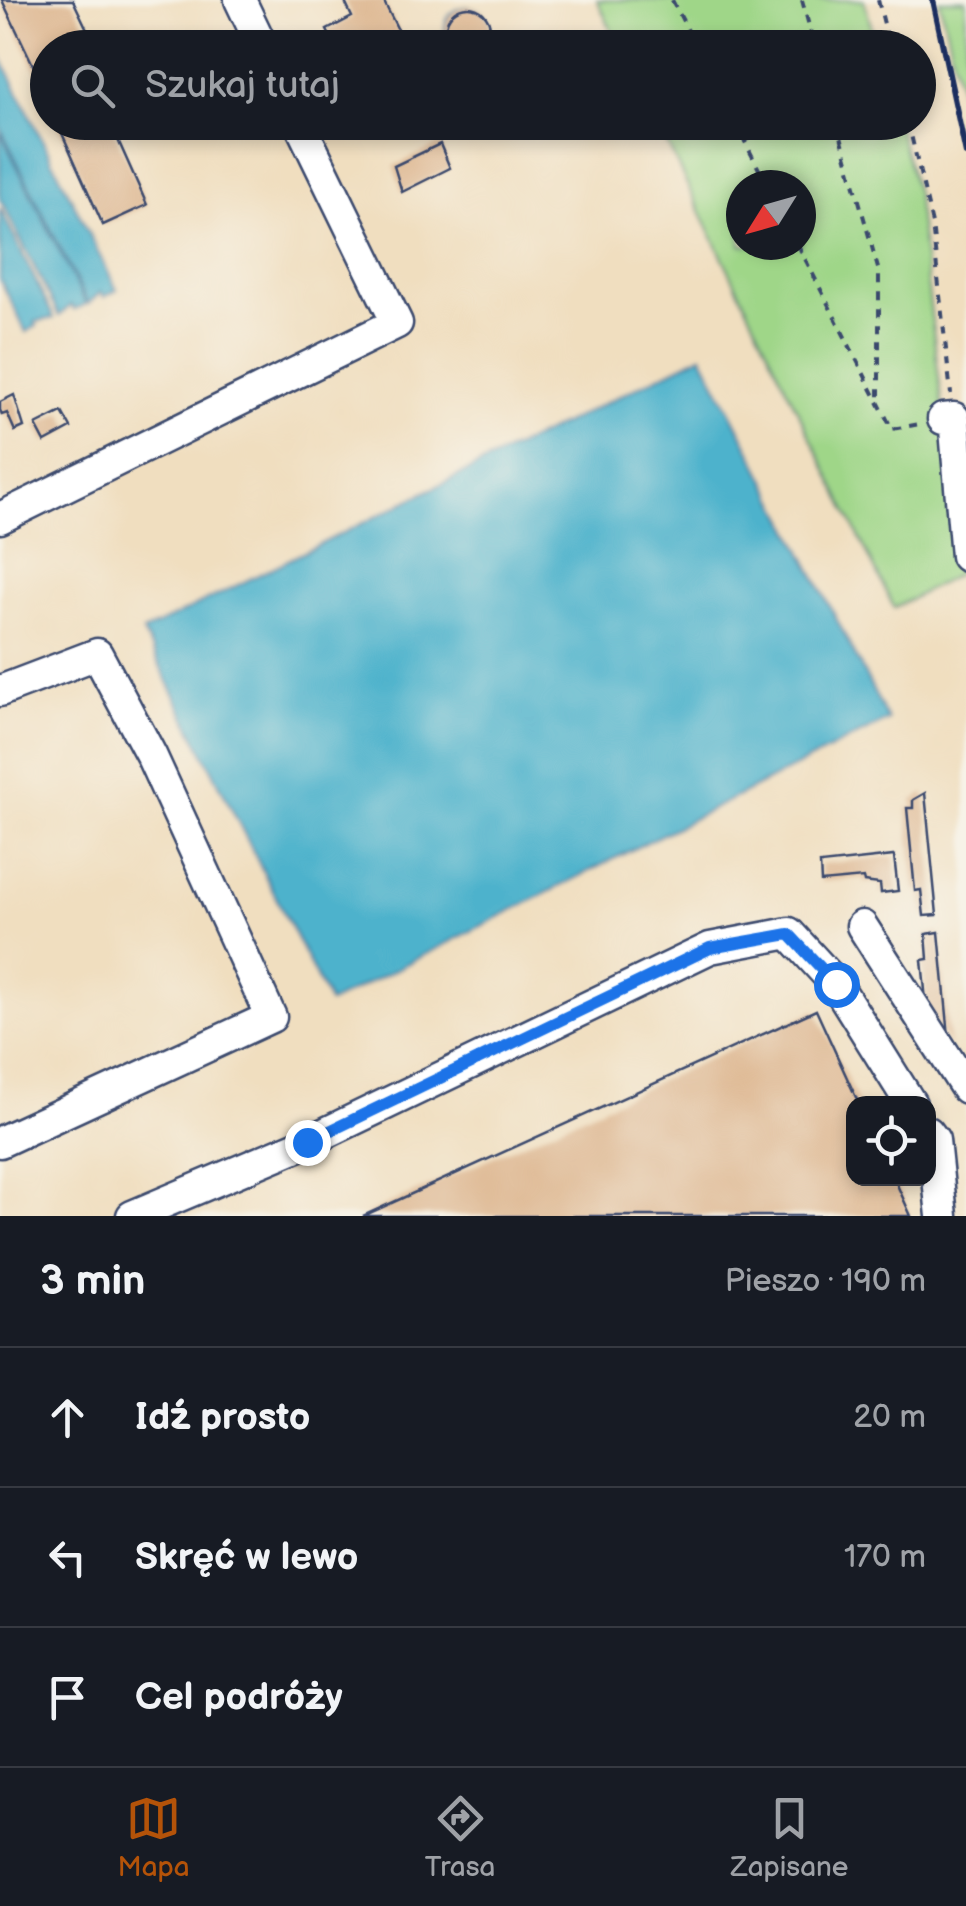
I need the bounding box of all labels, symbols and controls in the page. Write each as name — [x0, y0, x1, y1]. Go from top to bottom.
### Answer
search box — [30, 30, 936, 140]
icon: search — [65, 58, 120, 113]
text: Szukaj tutaj — [145, 63, 340, 108]
north arrow — [726, 170, 816, 260]
route start — [814, 962, 860, 1008]
map controls — [846, 1096, 936, 1186]
button: locate — [846, 1096, 936, 1186]
route end — [285, 1120, 331, 1166]
text: 3 min — [40, 1256, 145, 1307]
text: Pieszo · 190 m — [725, 1262, 926, 1301]
icon: ahead — [40, 1390, 95, 1445]
text: Idź prosto — [135, 1395, 310, 1440]
text: 20 m — [853, 1398, 926, 1437]
icon: left — [40, 1530, 95, 1585]
text: Skręć w lewo — [135, 1535, 358, 1580]
text: 170 m — [844, 1538, 926, 1577]
icon: arrive — [40, 1670, 95, 1725]
text: Cel podróży — [135, 1675, 343, 1720]
tab: Mapa — [118, 1791, 190, 1884]
tab: Trasa — [425, 1791, 495, 1884]
tab: Zapisane — [731, 1791, 848, 1884]

